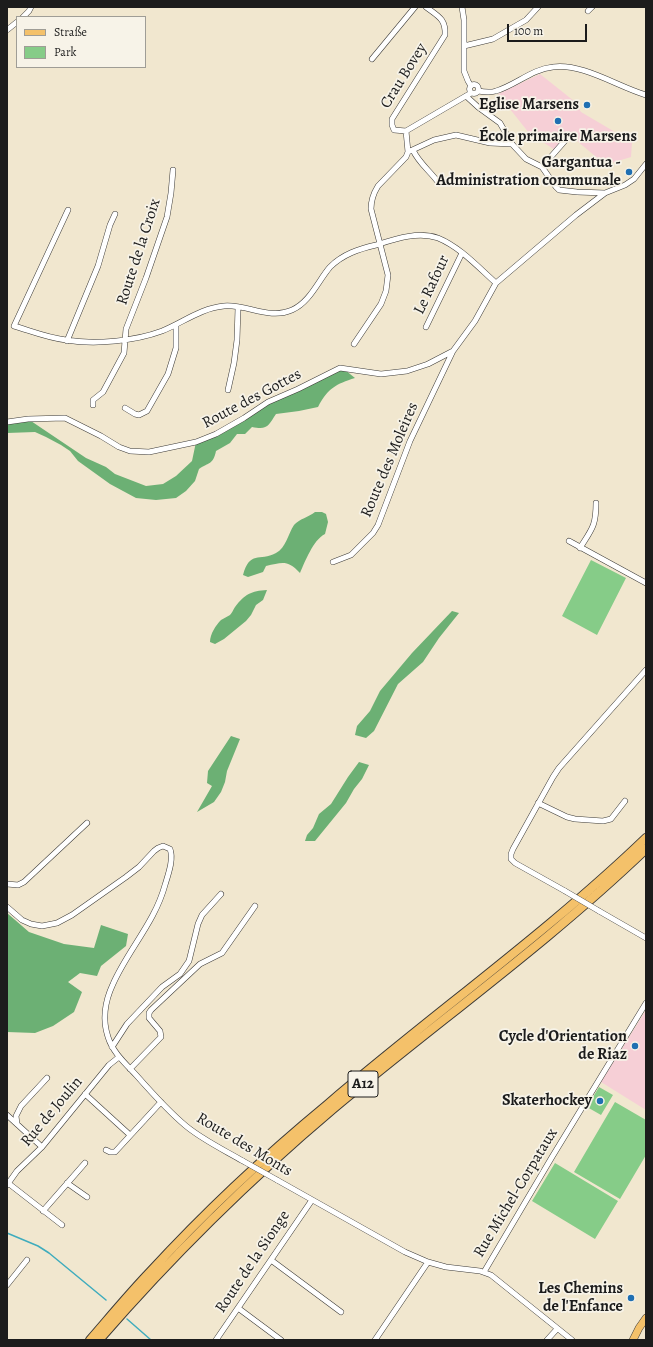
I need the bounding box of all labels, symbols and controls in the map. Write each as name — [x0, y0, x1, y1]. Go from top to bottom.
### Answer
legend — [16, 16, 146, 68]
scale bar — [509, 16, 589, 42]
text: 100 m — [514, 23, 543, 39]
text: Straße — [54, 24, 87, 40]
street label: Crau Bovey — [376, 40, 432, 112]
text: Park — [54, 44, 77, 60]
place label: Eglise Marsens — [479, 95, 579, 115]
marker: Eglise Marsens — [582, 100, 592, 110]
marker: École primaire Marsens — [553, 116, 563, 126]
place label: École primaire Marsens — [479, 127, 637, 147]
place label: Gargantua - Administration communale — [436, 153, 621, 191]
marker: Gargantua - Administration communale — [624, 167, 634, 177]
street label: Route de la Croix — [113, 196, 165, 308]
street label: Le Rafour — [410, 252, 454, 318]
street label: Route des Gottes — [199, 365, 305, 433]
street label: Route des Moleires — [357, 400, 423, 520]
place label: Cycle d'Orientation de Riaz — [499, 1027, 627, 1065]
marker: Cycle d'Orientation de Riaz — [630, 1041, 640, 1051]
road number: A12 — [348, 1071, 378, 1097]
street label: Rue de Joulin — [17, 1073, 87, 1151]
place label: Skaterhockey — [502, 1091, 592, 1111]
marker: Skaterhockey — [595, 1096, 605, 1106]
street label: Route des Monts — [193, 1109, 295, 1181]
street label: Rue Michel-Corpataux — [470, 1125, 562, 1261]
street label: Route de la Sionge — [212, 1207, 294, 1317]
place label: Les Chemins de l'Enfance — [538, 1279, 623, 1317]
marker: Les Chemins de l'Enfance — [626, 1293, 636, 1303]

